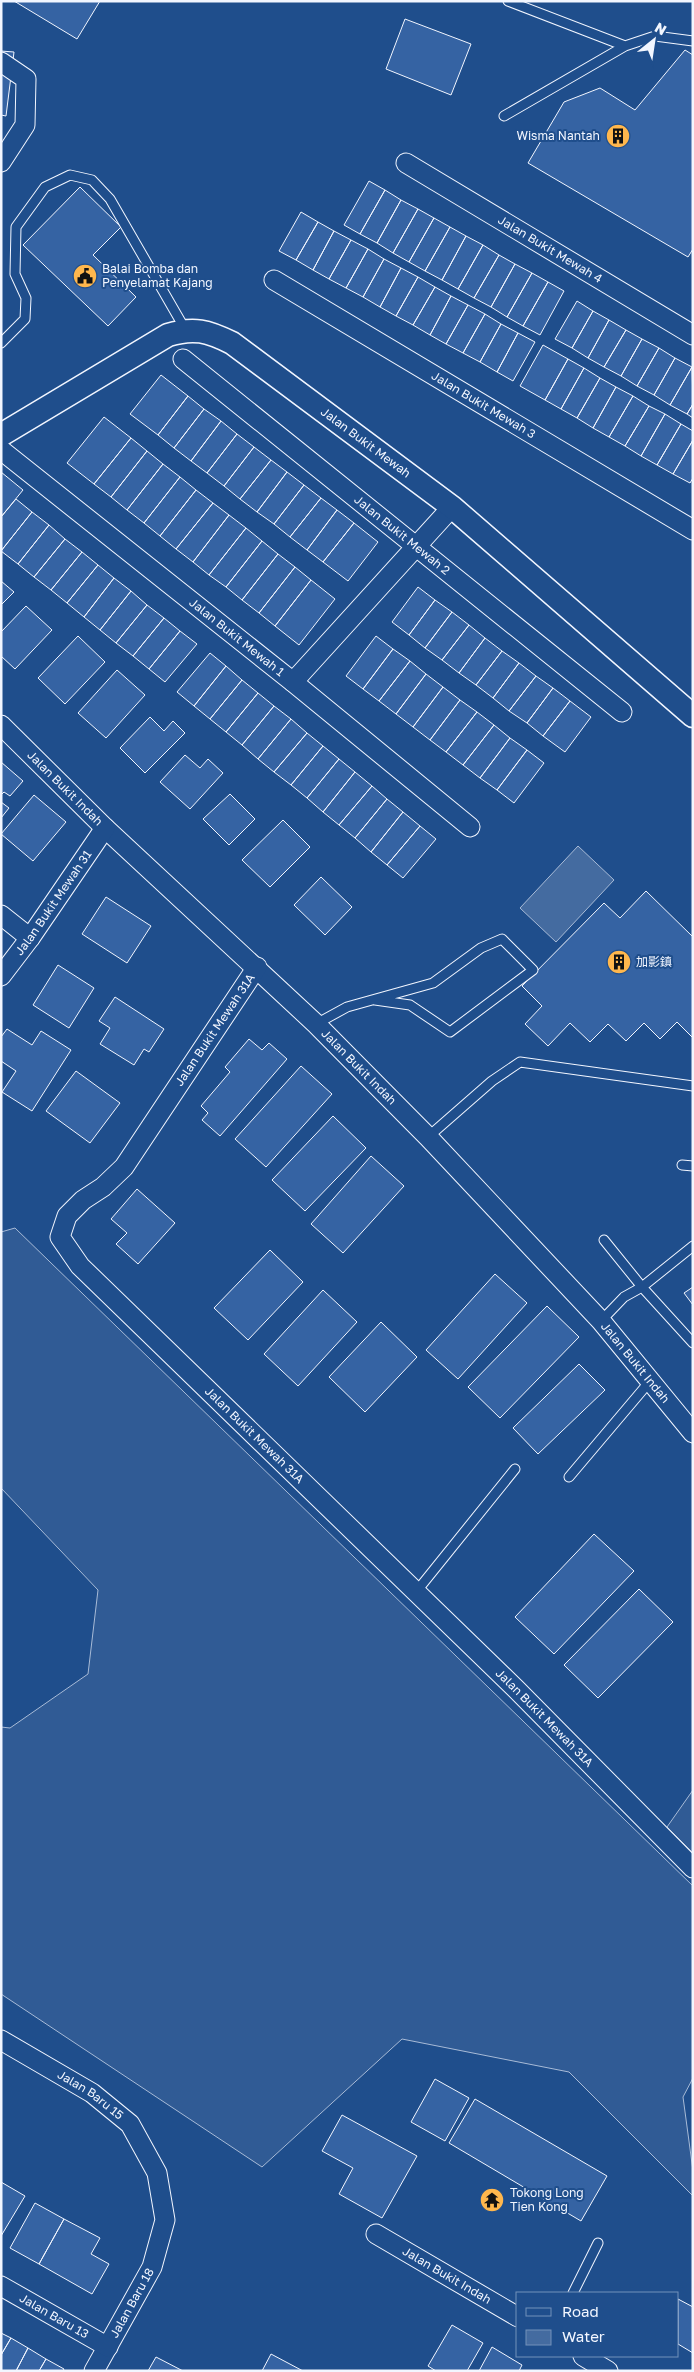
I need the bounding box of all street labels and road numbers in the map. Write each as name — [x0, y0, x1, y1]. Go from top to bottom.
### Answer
street label: Jalan Bukit Mewah 4 — [496, 212, 605, 286]
street label: Jalan Bukit Mewah 3 — [429, 368, 539, 441]
street label: Jalan Bukit Mewah — [318, 404, 414, 481]
street label: Jalan Bukit Mewah 2 — [351, 492, 453, 578]
street label: Jalan Bukit Mewah 1 — [186, 594, 288, 679]
street label: Jalan Bukit Indah — [24, 747, 106, 829]
street label: Jalan Bukit Mewah 31 — [12, 847, 95, 958]
street label: Jalan Bukit Mewah 31A — [171, 971, 258, 1089]
street label: Jalan Bukit Indah — [318, 1026, 400, 1108]
street label: Jalan Bukit Indah — [598, 1319, 673, 1406]
street label: Jalan Bukit Mewah 31A — [202, 1383, 307, 1486]
street label: Jalan Bukit Mewah 31A — [493, 1665, 597, 1770]
street label: Jalan Baru 15 — [55, 2067, 127, 2123]
street label: Jalan Bukit Indah — [400, 2243, 494, 2307]
street label: Jalan Baru 18 — [106, 2265, 157, 2340]
street label: Jalan Baru 13 — [17, 2290, 91, 2341]

